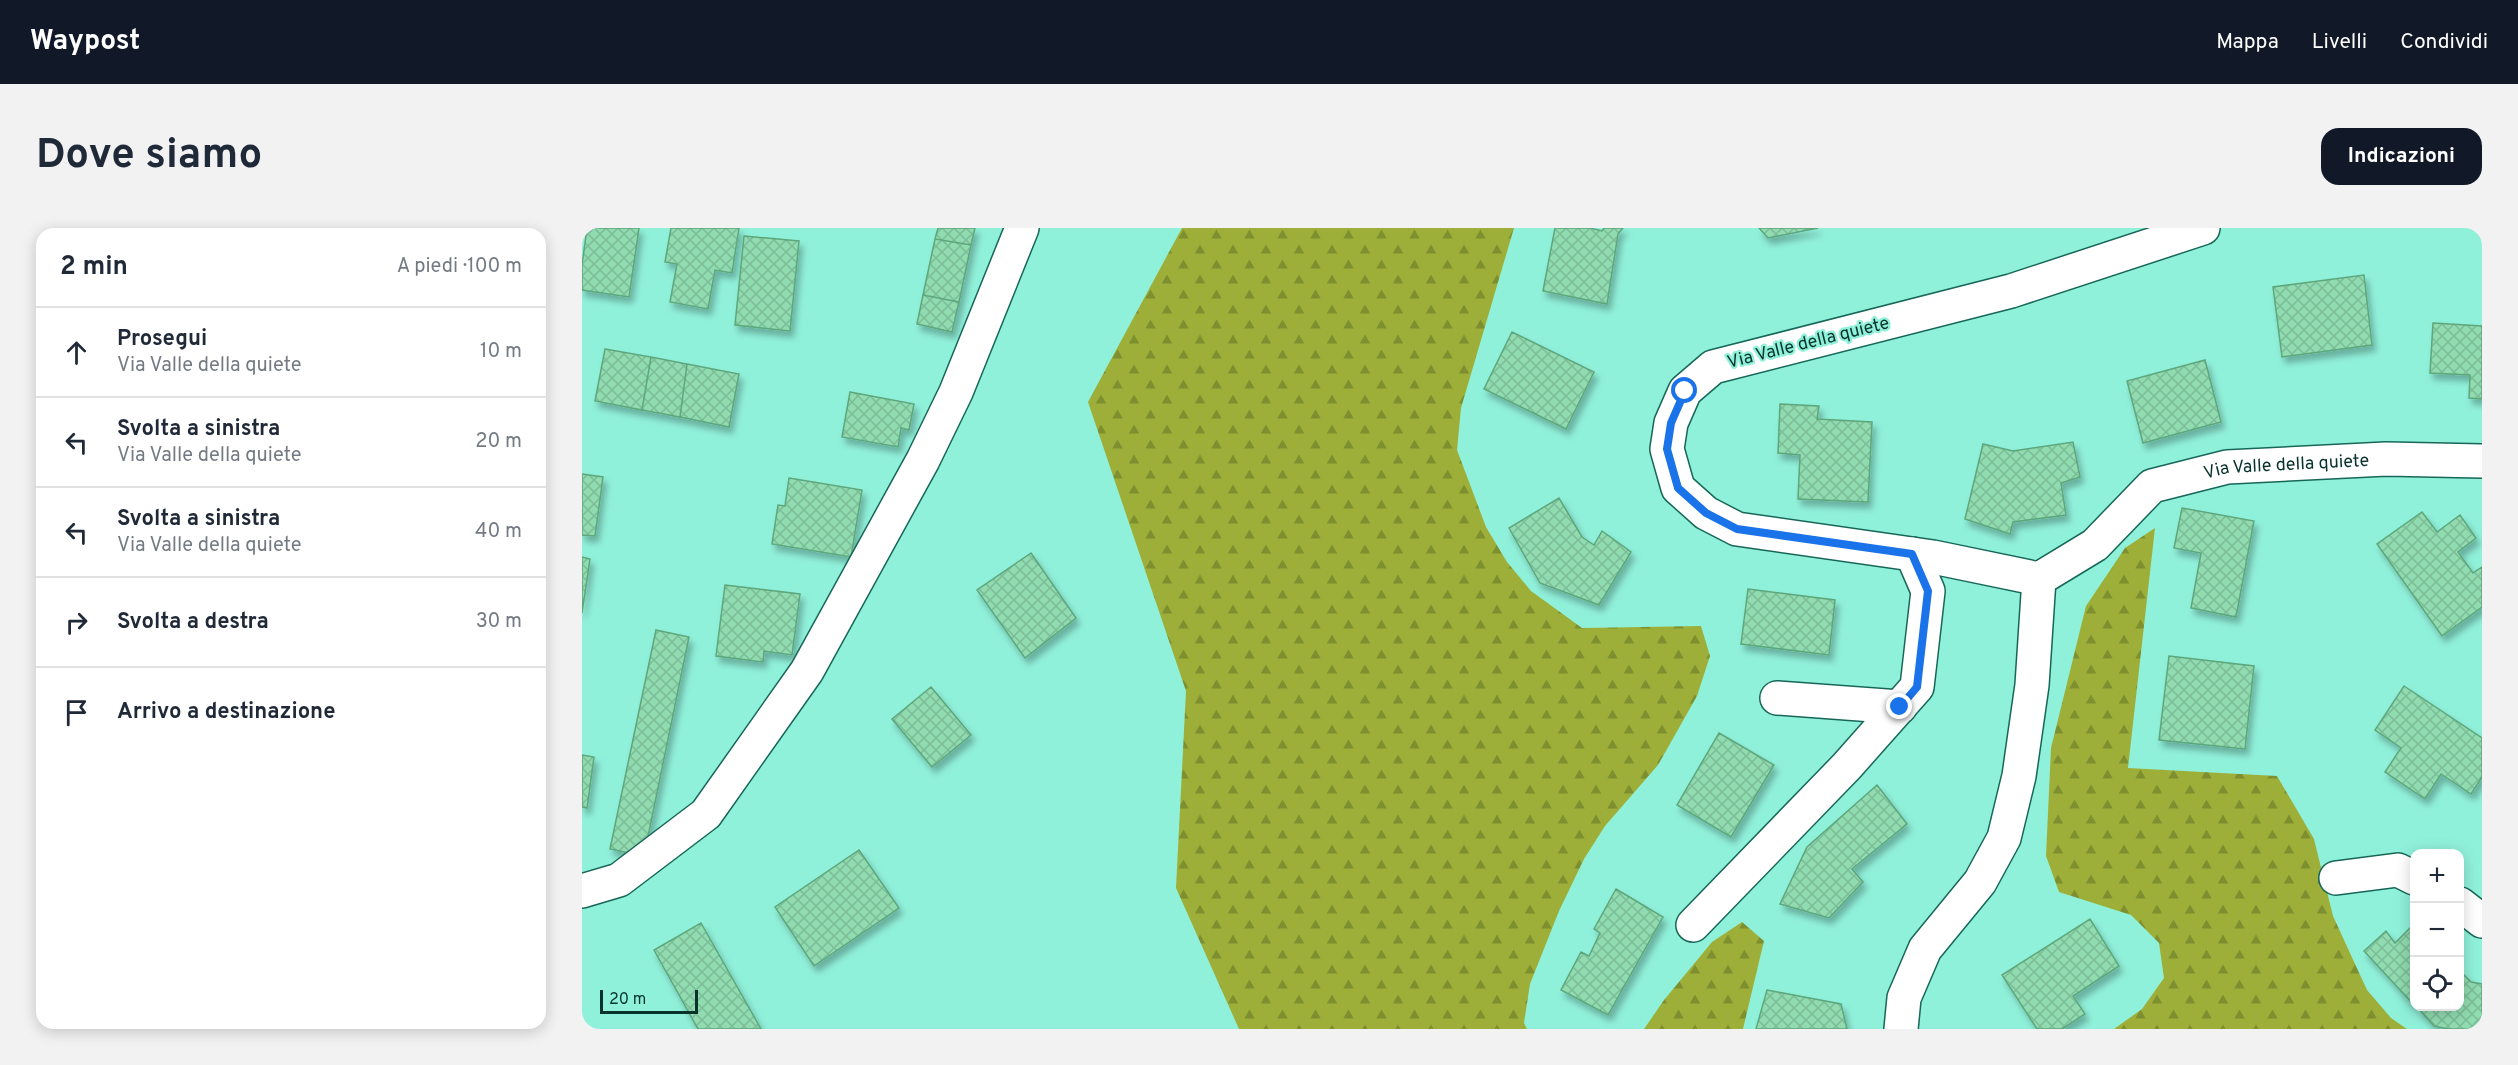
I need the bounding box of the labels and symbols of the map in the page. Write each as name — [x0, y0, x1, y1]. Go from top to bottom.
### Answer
street label: Via Valle della quiete — [1725, 312, 1892, 375]
route start — [1671, 377, 1697, 403]
street label: Via Valle della quiete — [2201, 450, 2370, 485]
route end — [1886, 693, 1912, 719]
scale bar — [600, 987, 698, 1014]

